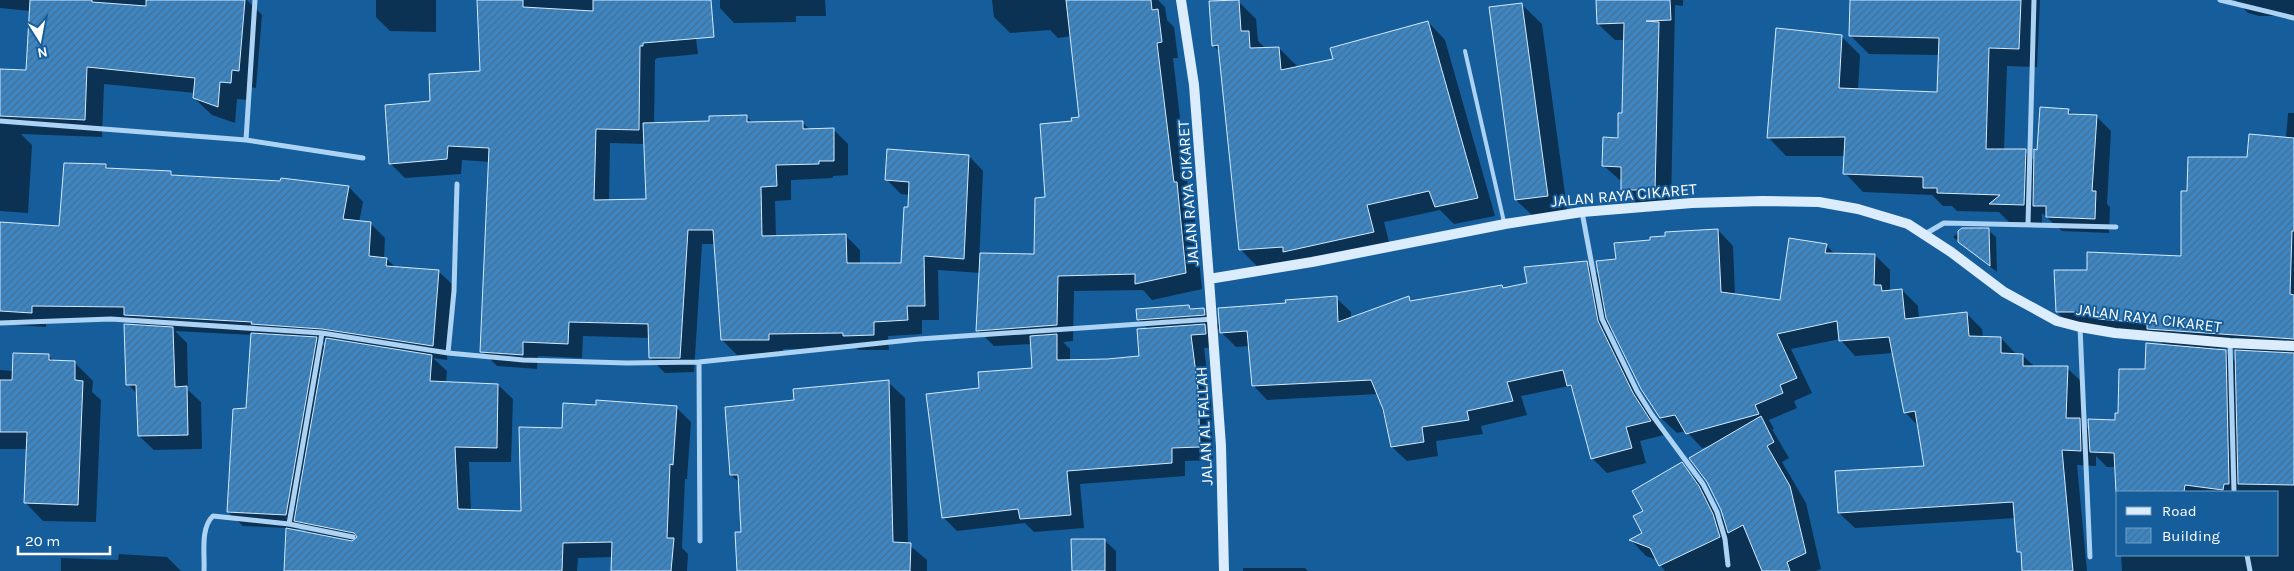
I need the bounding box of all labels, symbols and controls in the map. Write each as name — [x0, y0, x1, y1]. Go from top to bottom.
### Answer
north arrow — [15, 15, 65, 65]
text: N — [36, 43, 49, 62]
street label: JALAN RAYA CIKARET — [1173, 119, 1203, 267]
street label: JALAN RAYA CIKARET — [1550, 179, 1698, 211]
street label: JALAN RAYA CIKARET — [2075, 300, 2223, 336]
street label: JALAN AL FALLAH — [1191, 366, 1217, 486]
legend — [2116, 491, 2279, 556]
text: Road — [2162, 502, 2197, 520]
scale bar — [18, 524, 110, 556]
text: Building — [2162, 527, 2220, 545]
text: 20 m — [25, 532, 60, 550]

